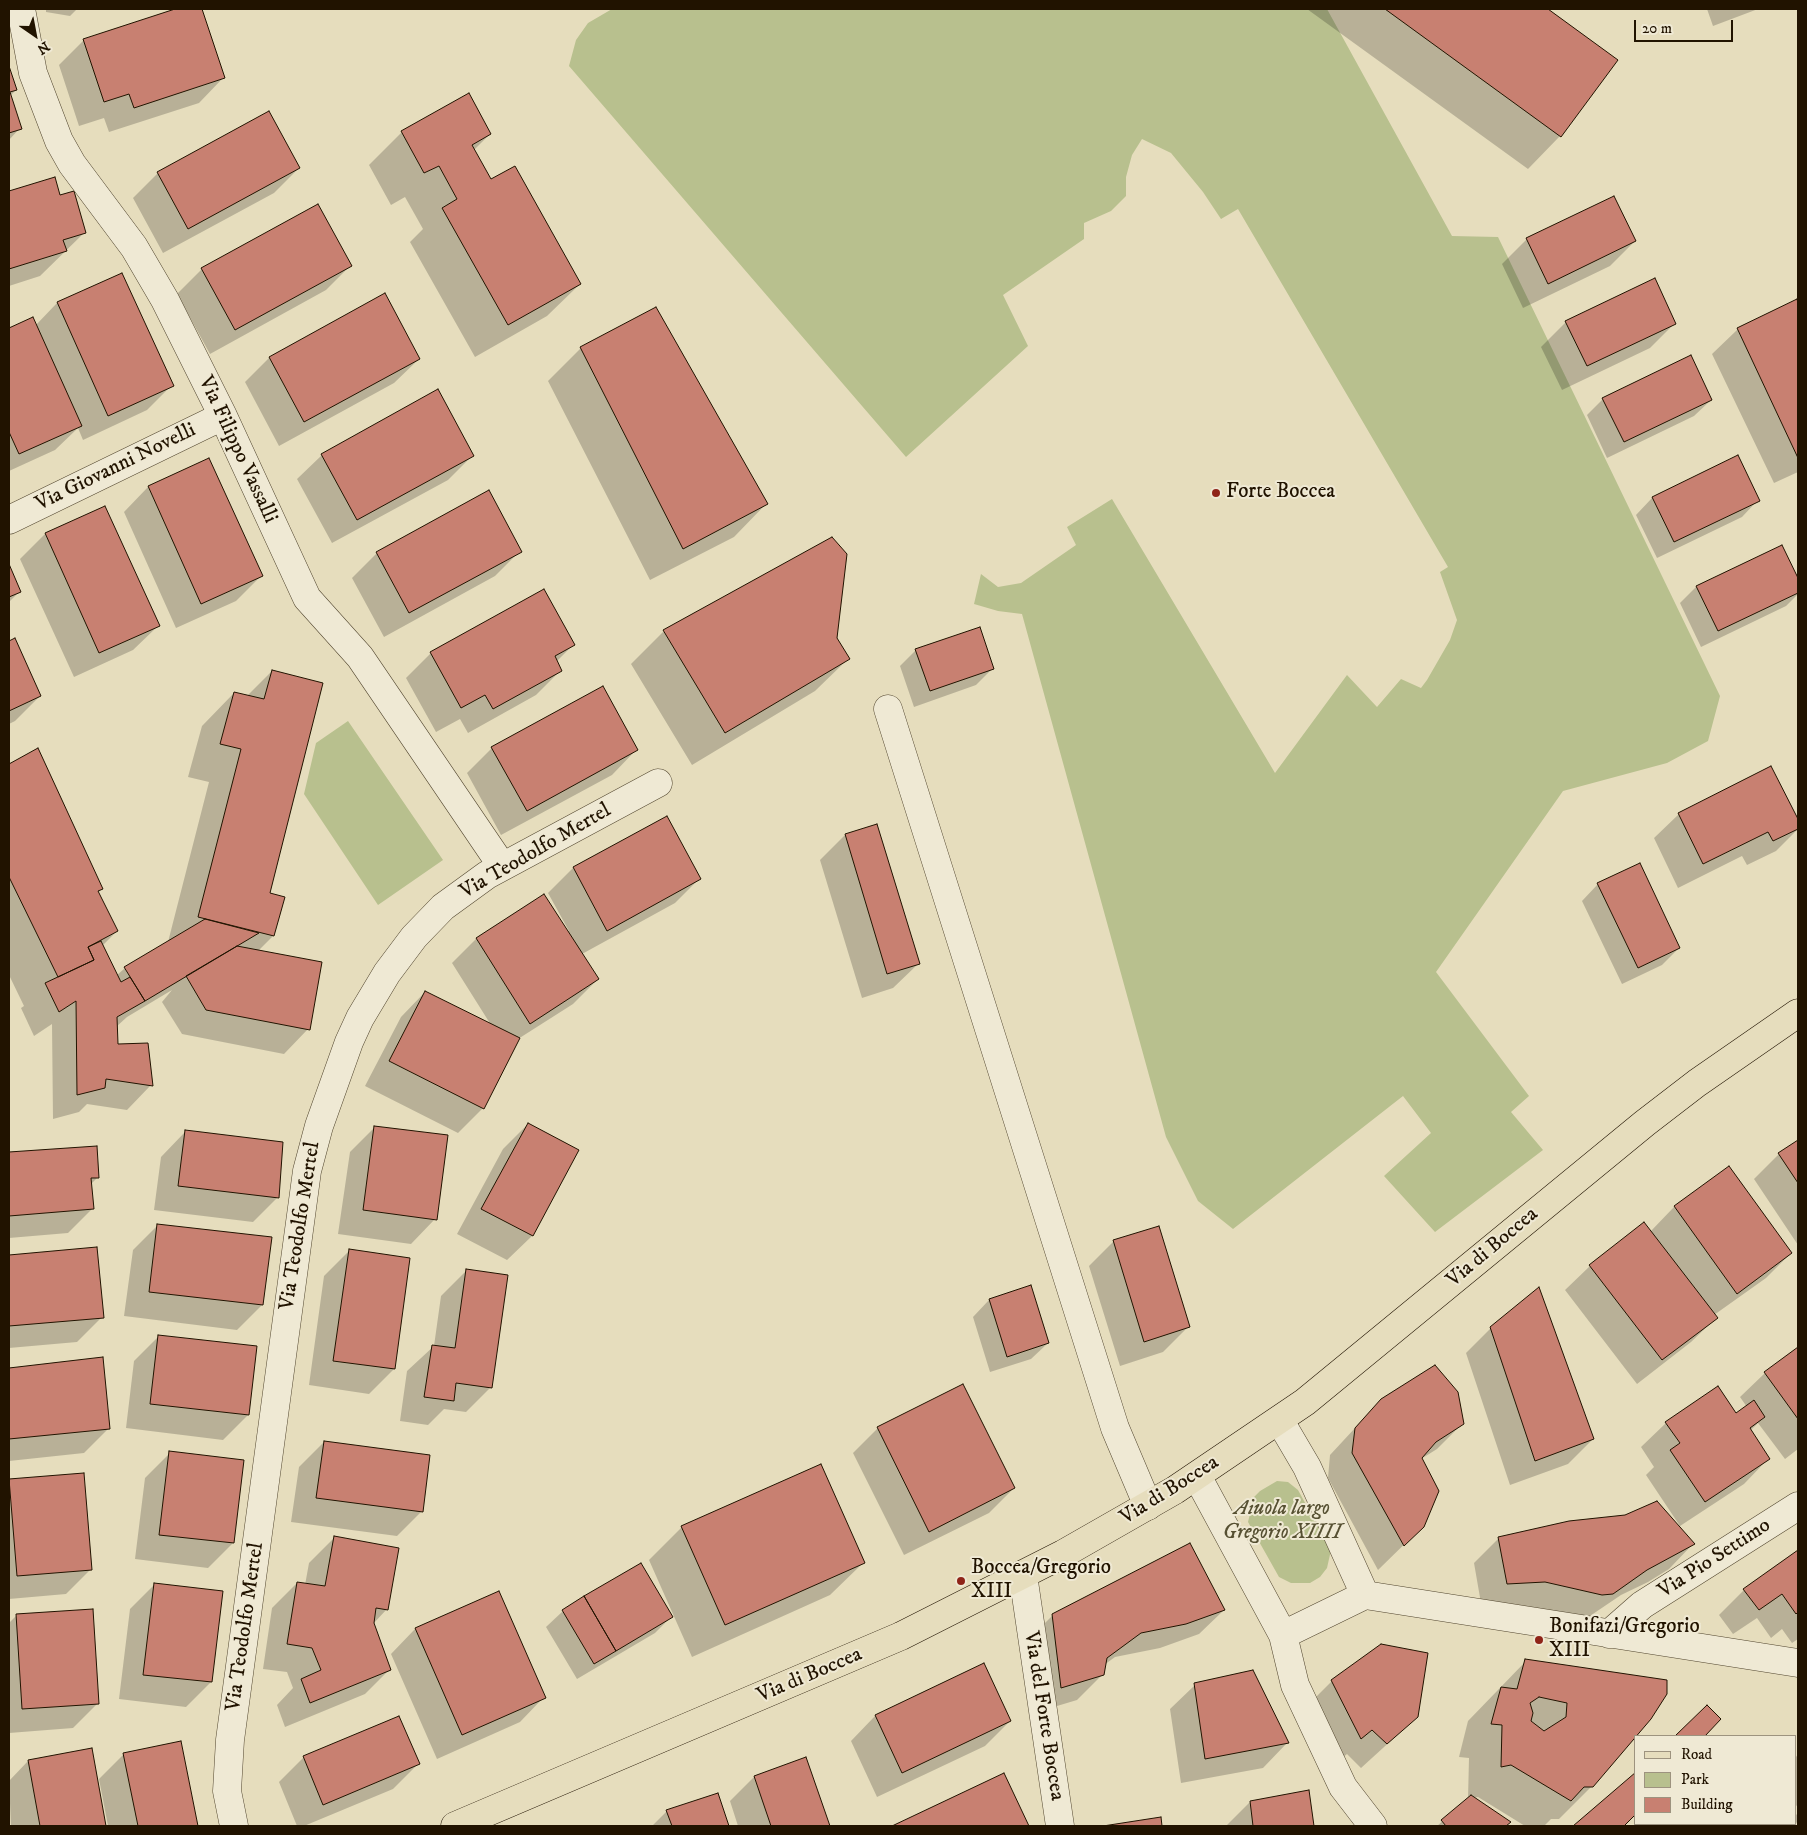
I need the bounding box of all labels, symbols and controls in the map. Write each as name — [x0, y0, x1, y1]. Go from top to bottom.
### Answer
north arrow — [10, 10, 60, 60]
scale bar — [1637, 10, 1736, 42]
text: 20 m — [1642, 19, 1672, 38]
text: N — [33, 37, 53, 58]
street label: Via Filippo Vassalli — [192, 372, 282, 528]
street label: Via Giovanni Novelli — [32, 418, 200, 518]
place label: Forte Boccea — [1226, 480, 1335, 506]
marker: Forte Boccea — [1210, 487, 1222, 499]
street label: Via Teodolfo Mertel — [456, 799, 616, 905]
street label: Via Teodolfo Mertel — [275, 1140, 327, 1312]
street label: Via di Boccea — [1442, 1202, 1544, 1294]
street label: Via di Boccea — [1116, 1451, 1224, 1531]
park label: Aiuola largo Gregorio XIIII — [1223, 1497, 1341, 1547]
street label: Via Pio Settimo — [1654, 1513, 1776, 1605]
street label: Via Teodolfo Mertel — [222, 1541, 270, 1713]
place label: Boccea/Gregorio XIII — [971, 1556, 1111, 1606]
marker: Boccea/Gregorio XIII — [955, 1575, 967, 1587]
place label: Bonifazi/Gregorio XIII — [1549, 1615, 1700, 1665]
street label: Via del Forte Boccea — [1017, 1629, 1069, 1803]
marker: Bonifazi/Gregorio XIII — [1533, 1634, 1545, 1646]
street label: Via di Boccea — [754, 1643, 866, 1709]
legend — [1634, 1735, 1797, 1825]
text: Road — [1681, 1745, 1712, 1764]
text: Park — [1681, 1770, 1709, 1789]
text: Building — [1681, 1795, 1733, 1814]

